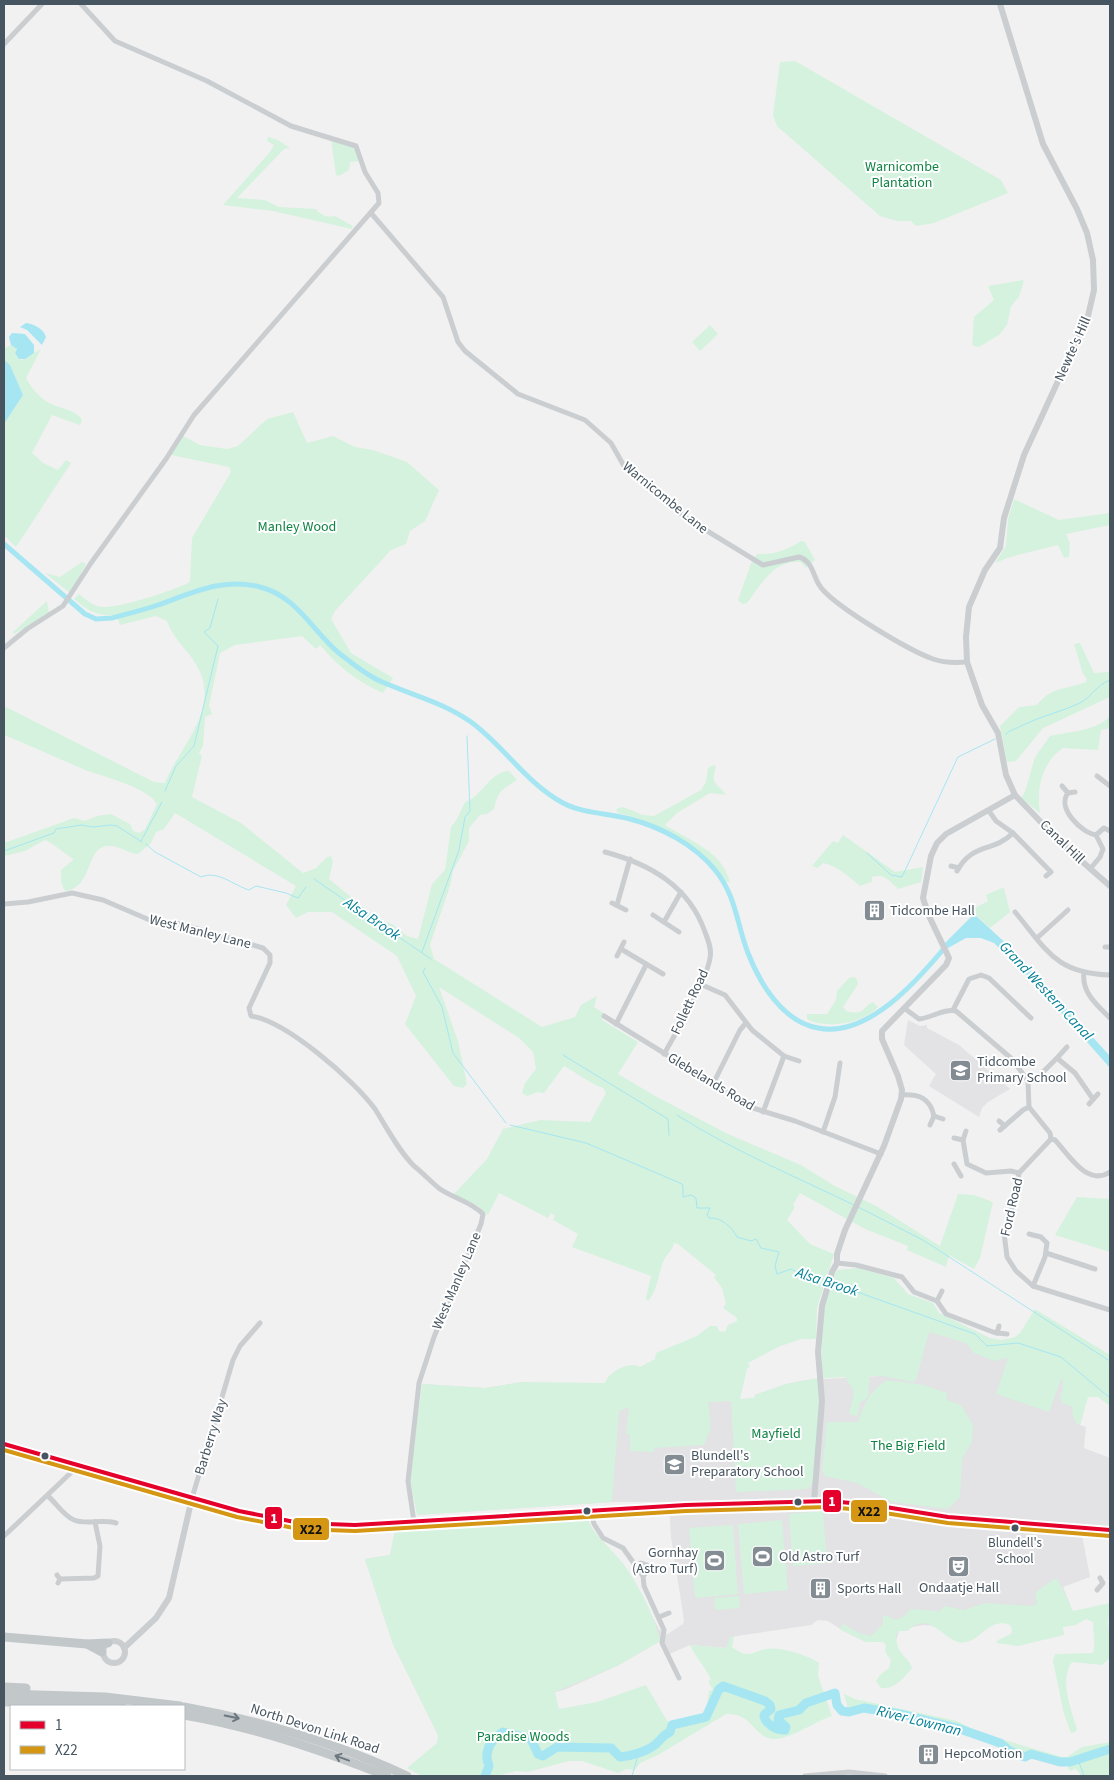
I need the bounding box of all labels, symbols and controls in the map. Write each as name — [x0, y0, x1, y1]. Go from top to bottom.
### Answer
park label: Warnicombe Plantation — [865, 157, 939, 193]
street label: Newte's Hill — [1050, 313, 1096, 385]
street label: Warnicombe Lane — [618, 457, 712, 539]
park label: Manley Wood — [258, 517, 336, 537]
street label: Canal Hill — [1035, 815, 1089, 869]
water label: Alsa Brook — [339, 892, 405, 946]
building icon: Tidcombe Hall — [862, 899, 886, 923]
place label: Tidcombe Hall — [890, 901, 975, 921]
street label: West Manley Lane — [147, 910, 253, 954]
water label: Grand Western Canal — [994, 937, 1098, 1046]
street label: Follett Road — [666, 966, 714, 1038]
street label: Glebelands Road — [664, 1048, 758, 1116]
place label: Tidcombe Primary School — [977, 1052, 1067, 1088]
school or university icon: Tidcombe Primary School — [949, 1058, 973, 1082]
street label: Ford Road — [996, 1176, 1028, 1238]
street label: West Manley Lane — [427, 1229, 487, 1333]
water label: Alsa Brook — [792, 1262, 862, 1302]
street label: Barberry Way — [190, 1396, 232, 1478]
park label: Mayfield — [751, 1424, 801, 1444]
park label: The Big Field — [870, 1436, 946, 1456]
place label: Blundell's Preparatory School — [691, 1446, 804, 1482]
unlabelled marker — [40, 1451, 50, 1461]
school or university icon: Blundell's Preparatory School — [663, 1452, 687, 1476]
line badge: 1 — [822, 1489, 842, 1513]
text: 1 — [828, 1492, 836, 1512]
unlabelled marker — [793, 1497, 803, 1507]
line badge: X22 — [850, 1499, 888, 1523]
text: X22 — [858, 1502, 880, 1522]
line badge: 1 — [264, 1506, 283, 1530]
unlabelled marker — [582, 1506, 592, 1516]
text: 1 — [270, 1509, 278, 1529]
line badge: X22 — [292, 1517, 330, 1541]
text: X22 — [300, 1520, 322, 1540]
marker: Blundell's School — [1010, 1523, 1020, 1533]
place label: Blundell's School — [988, 1534, 1042, 1568]
place label: Gornhay (Astro Turf) — [632, 1543, 698, 1579]
sports icon: Old Astro Turf — [751, 1545, 775, 1569]
place label: Old Astro Turf — [779, 1547, 860, 1567]
sports icon: Gornhay (Astro Turf) — [702, 1549, 726, 1573]
theatre icon: Ondaatje Hall — [947, 1554, 971, 1578]
building icon: Sports Hall — [809, 1577, 833, 1601]
place label: Ondaatje Hall — [919, 1578, 999, 1598]
place label: Sports Hall — [837, 1579, 902, 1599]
street label: North Devon Link Road — [248, 1699, 382, 1759]
water label: River Lowman — [874, 1700, 964, 1742]
legend — [10, 1705, 185, 1770]
one-way arrow — [223, 1713, 239, 1722]
text: 1 — [55, 1715, 62, 1736]
park label: Paradise Woods — [477, 1727, 569, 1747]
text: X22 — [55, 1740, 78, 1761]
building icon: HepcoMotion — [916, 1742, 940, 1766]
place label: HepcoMotion — [944, 1744, 1022, 1764]
one-way arrow — [335, 1753, 350, 1762]

